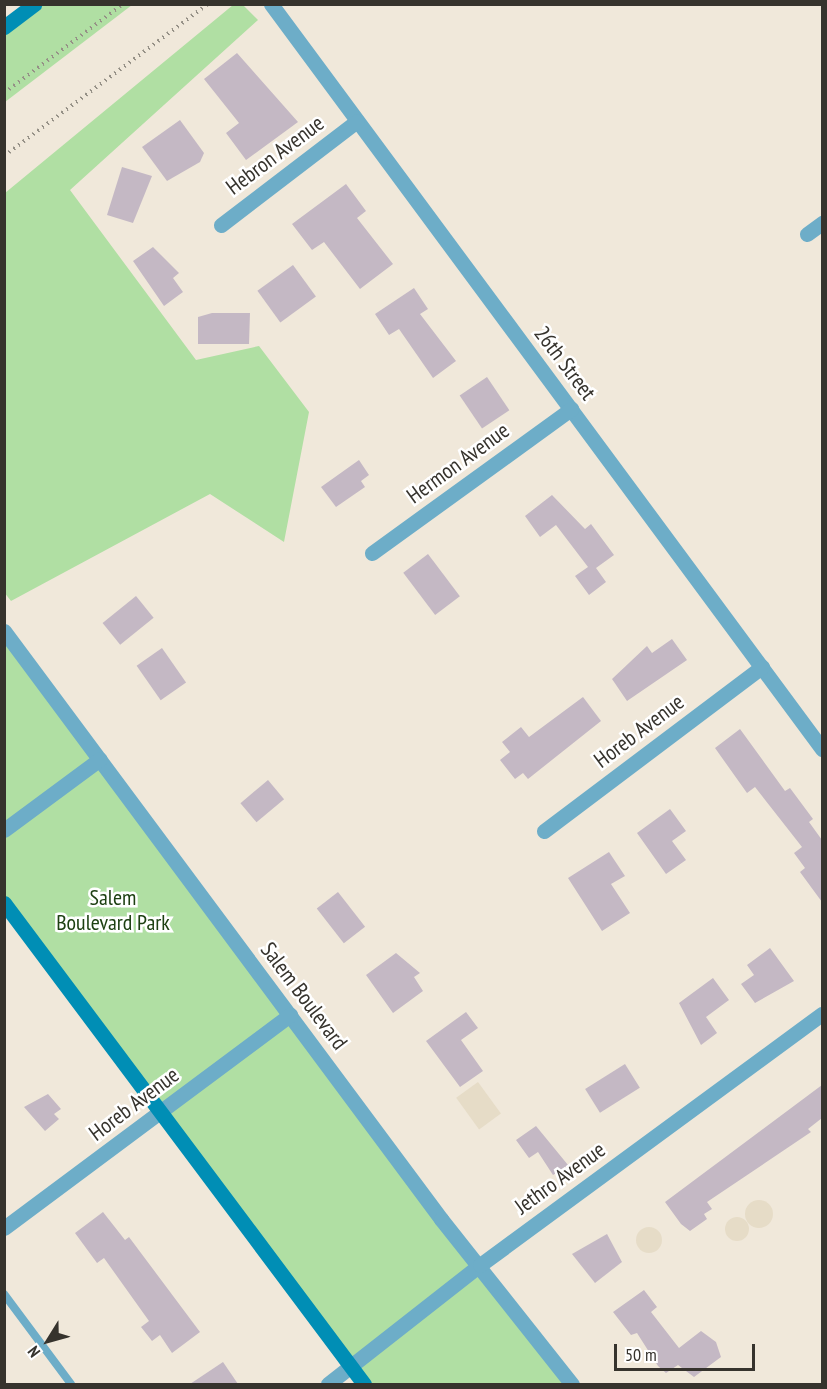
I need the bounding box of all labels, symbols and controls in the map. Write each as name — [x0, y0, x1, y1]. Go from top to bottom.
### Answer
street label: Hebron Avenue — [221, 110, 329, 200]
street label: 26th Street — [529, 321, 601, 405]
street label: Hermon Avenue — [401, 417, 515, 509]
street label: Horeb Avenue — [589, 688, 689, 774]
park label: Salem Boulevard Park — [56, 884, 170, 936]
street label: Salem Boulevard — [255, 937, 353, 1055]
street label: Horeb Avenue — [84, 1061, 184, 1147]
street label: Jethro Avenue — [509, 1136, 611, 1220]
north arrow — [18, 1311, 78, 1371]
scale bar — [617, 1332, 758, 1370]
text: N — [23, 1342, 44, 1361]
text: 50 m — [625, 1343, 657, 1366]

